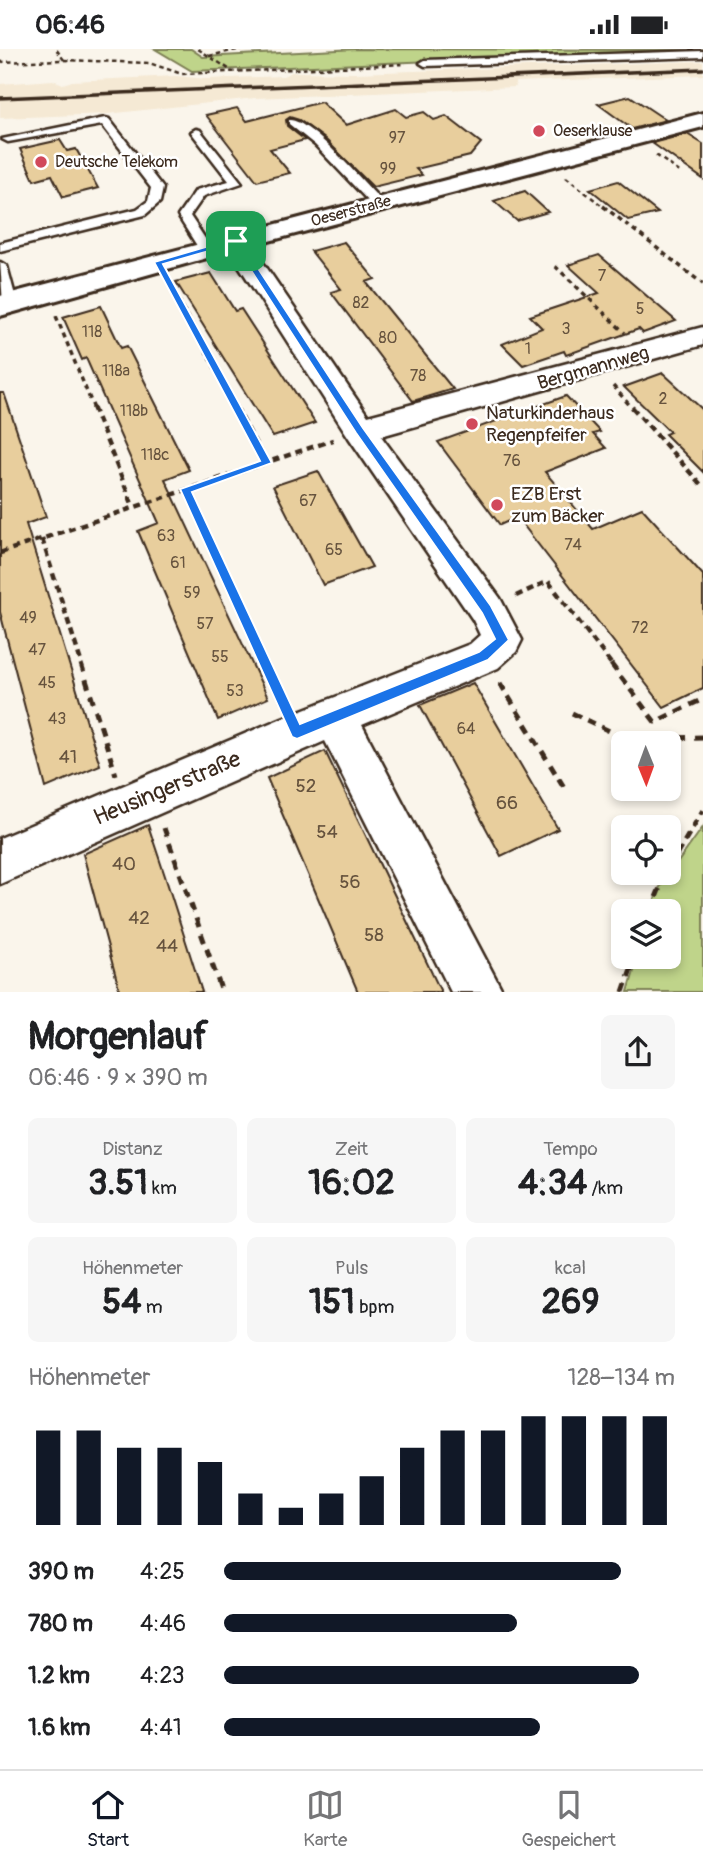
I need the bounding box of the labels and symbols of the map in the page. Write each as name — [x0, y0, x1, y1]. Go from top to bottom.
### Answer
place label: Oeserklause — [553, 121, 633, 141]
marker: Oeserklause — [531, 123, 547, 139]
house number: 97 — [389, 128, 406, 148]
place label: Deutsche Telekom — [55, 152, 178, 172]
marker: Deutsche Telekom — [33, 154, 49, 170]
house number: 99 — [380, 159, 396, 179]
street label: Oeserstraße — [309, 191, 393, 231]
pin — [206, 211, 266, 271]
house number: 7 — [598, 266, 607, 286]
house number: 82 — [352, 293, 370, 313]
house number: 5 — [636, 299, 644, 319]
house number: 3 — [562, 319, 571, 339]
house number: 118 — [82, 322, 102, 342]
house number: 80 — [379, 328, 398, 348]
house number: 1 — [525, 339, 531, 359]
street label: Bergmannweg — [534, 341, 652, 395]
house number: 118a — [102, 361, 130, 381]
house number: 78 — [410, 366, 426, 386]
house number: 2 — [659, 389, 668, 409]
house number: 118b — [120, 401, 148, 421]
place label: Naturkinderhaus Regenpfeifer — [486, 401, 615, 447]
marker: Naturkinderhaus Regenpfeifer — [464, 416, 480, 432]
house number: 118c — [141, 445, 169, 465]
house number: 76 — [503, 451, 521, 471]
place label: EZB Erst zum Bäcker — [511, 482, 605, 528]
house number: 67 — [299, 491, 317, 511]
marker: EZB Erst zum Bäcker — [489, 497, 505, 513]
house number: 63 — [157, 526, 175, 546]
house number: 74 — [564, 535, 582, 555]
house number: 65 — [325, 540, 343, 560]
house number: 61 — [170, 553, 186, 573]
house number: 59 — [184, 583, 200, 603]
house number: 49 — [19, 608, 37, 628]
house number: 57 — [196, 614, 214, 634]
house number: 72 — [631, 618, 649, 638]
house number: 47 — [28, 640, 46, 660]
house number: 55 — [211, 647, 229, 667]
house number: 45 — [38, 673, 56, 693]
house number: 53 — [226, 681, 244, 701]
house number: 43 — [48, 709, 66, 729]
house number: 64 — [457, 719, 475, 739]
north arrow — [611, 731, 681, 801]
street label: Heusingerstraße — [89, 744, 246, 832]
house number: 41 — [59, 745, 77, 769]
house number: 52 — [296, 774, 316, 798]
house number: 66 — [496, 791, 518, 815]
house number: 54 — [316, 820, 338, 844]
house number: 40 — [112, 852, 136, 876]
house number: 56 — [339, 870, 361, 894]
house number: 42 — [128, 906, 150, 930]
house number: 58 — [364, 923, 384, 947]
house number: 44 — [156, 934, 178, 958]

